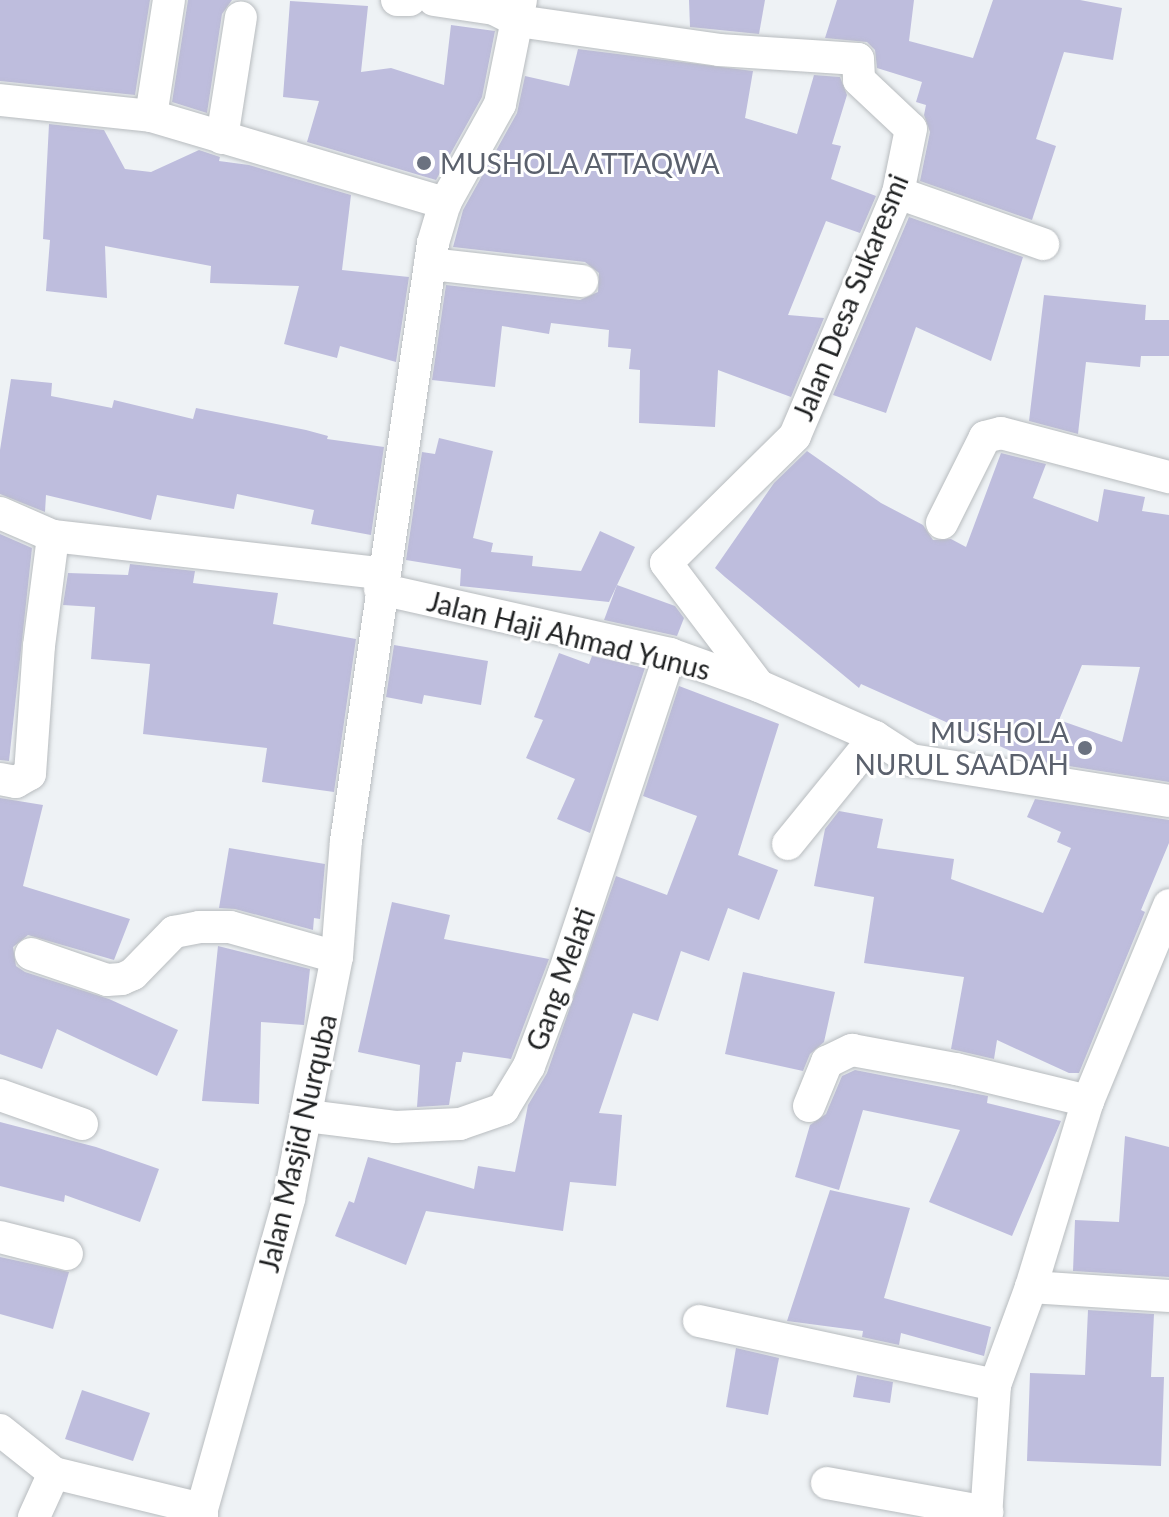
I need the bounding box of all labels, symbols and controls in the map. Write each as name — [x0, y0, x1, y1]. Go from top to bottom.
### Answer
place label: MUSHOLA ATTAQWA — [440, 146, 721, 180]
marker: MUSHOLA ATTAQWA — [415, 154, 433, 172]
street label: Jalan Desa Sukaresmi — [785, 169, 915, 425]
street label: Jalan Haji Ahmad Yunus — [423, 583, 715, 687]
place label: MUSHOLA NURUL SAADAH — [854, 715, 1069, 781]
marker: MUSHOLA NURUL SAADAH — [1076, 739, 1094, 757]
street label: Gang Melati — [519, 903, 601, 1055]
street label: Jalan Masjid Nurquba — [251, 1011, 343, 1275]

